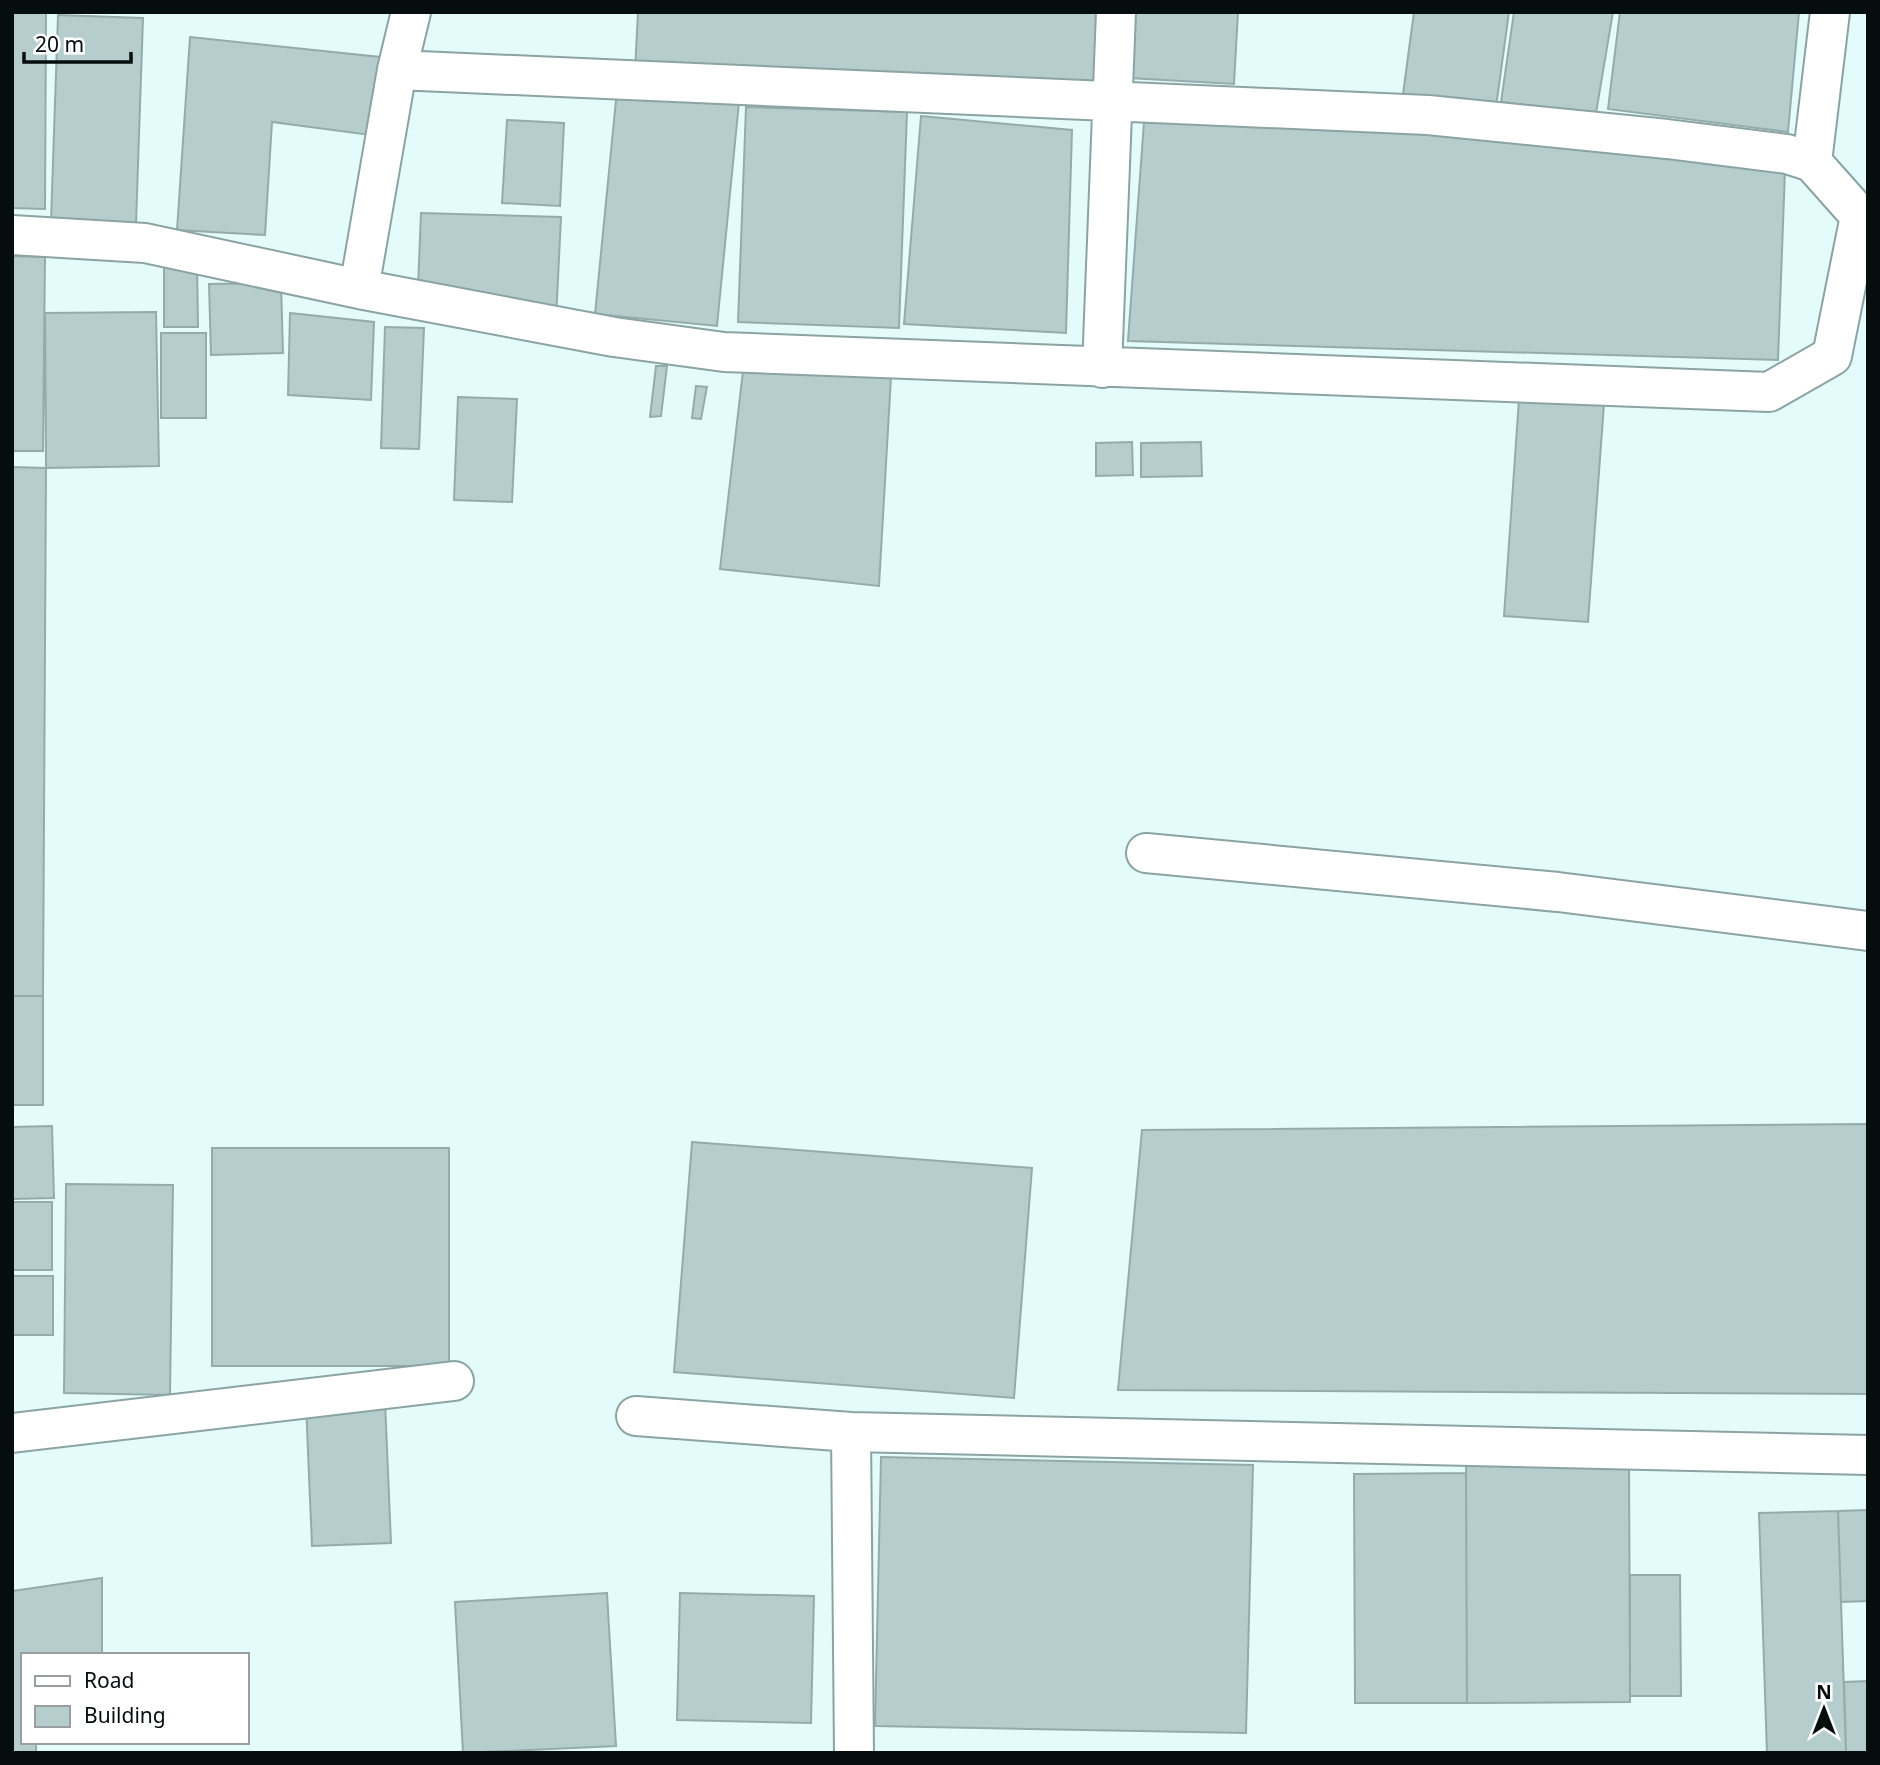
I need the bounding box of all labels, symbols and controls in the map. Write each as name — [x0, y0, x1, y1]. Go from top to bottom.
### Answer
scale bar — [24, 21, 131, 65]
text: 20 m — [35, 30, 84, 58]
legend — [21, 1653, 248, 1744]
text: Road — [84, 1666, 134, 1694]
north arrow — [1789, 1674, 1859, 1744]
text: N — [1816, 1679, 1832, 1705]
text: Building — [84, 1701, 166, 1729]

